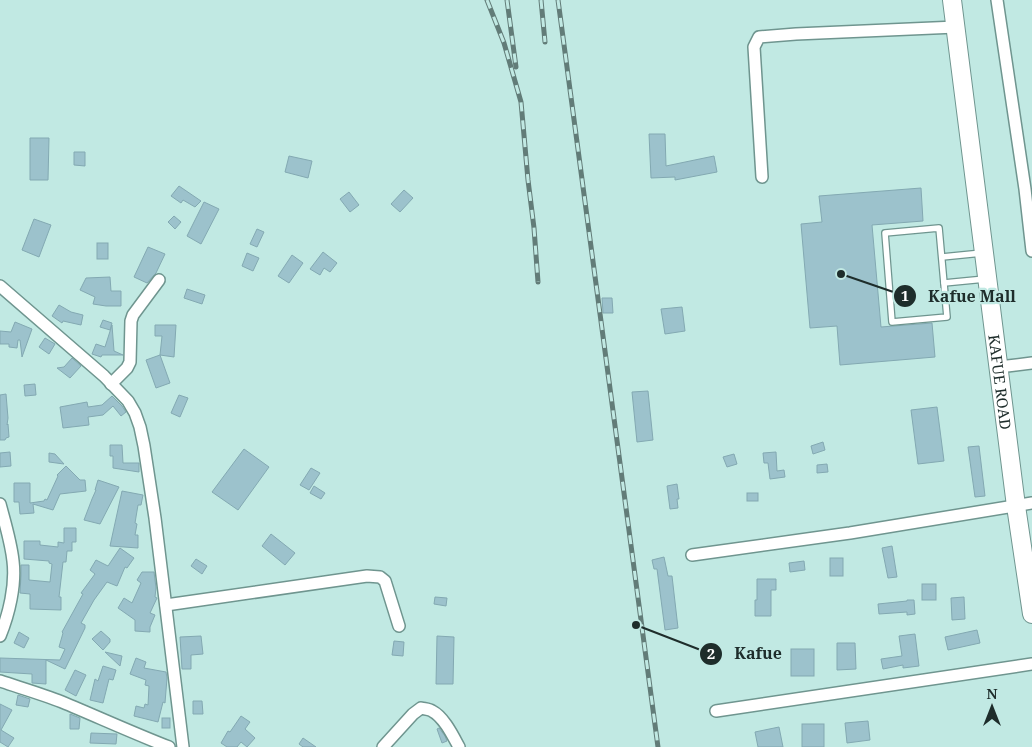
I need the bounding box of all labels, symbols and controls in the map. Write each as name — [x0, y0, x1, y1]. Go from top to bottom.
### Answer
callout: Kafue Mall — [893, 281, 1026, 312]
text: 1 — [901, 285, 909, 305]
text: Kafue Mall — [928, 285, 1016, 307]
street label: KAFUE ROAD — [984, 333, 1016, 431]
callout: Kafue — [699, 638, 792, 669]
text: Kafue — [734, 642, 782, 664]
text: 2 — [707, 643, 715, 663]
north arrow — [967, 682, 1017, 732]
text: N — [986, 684, 998, 703]

